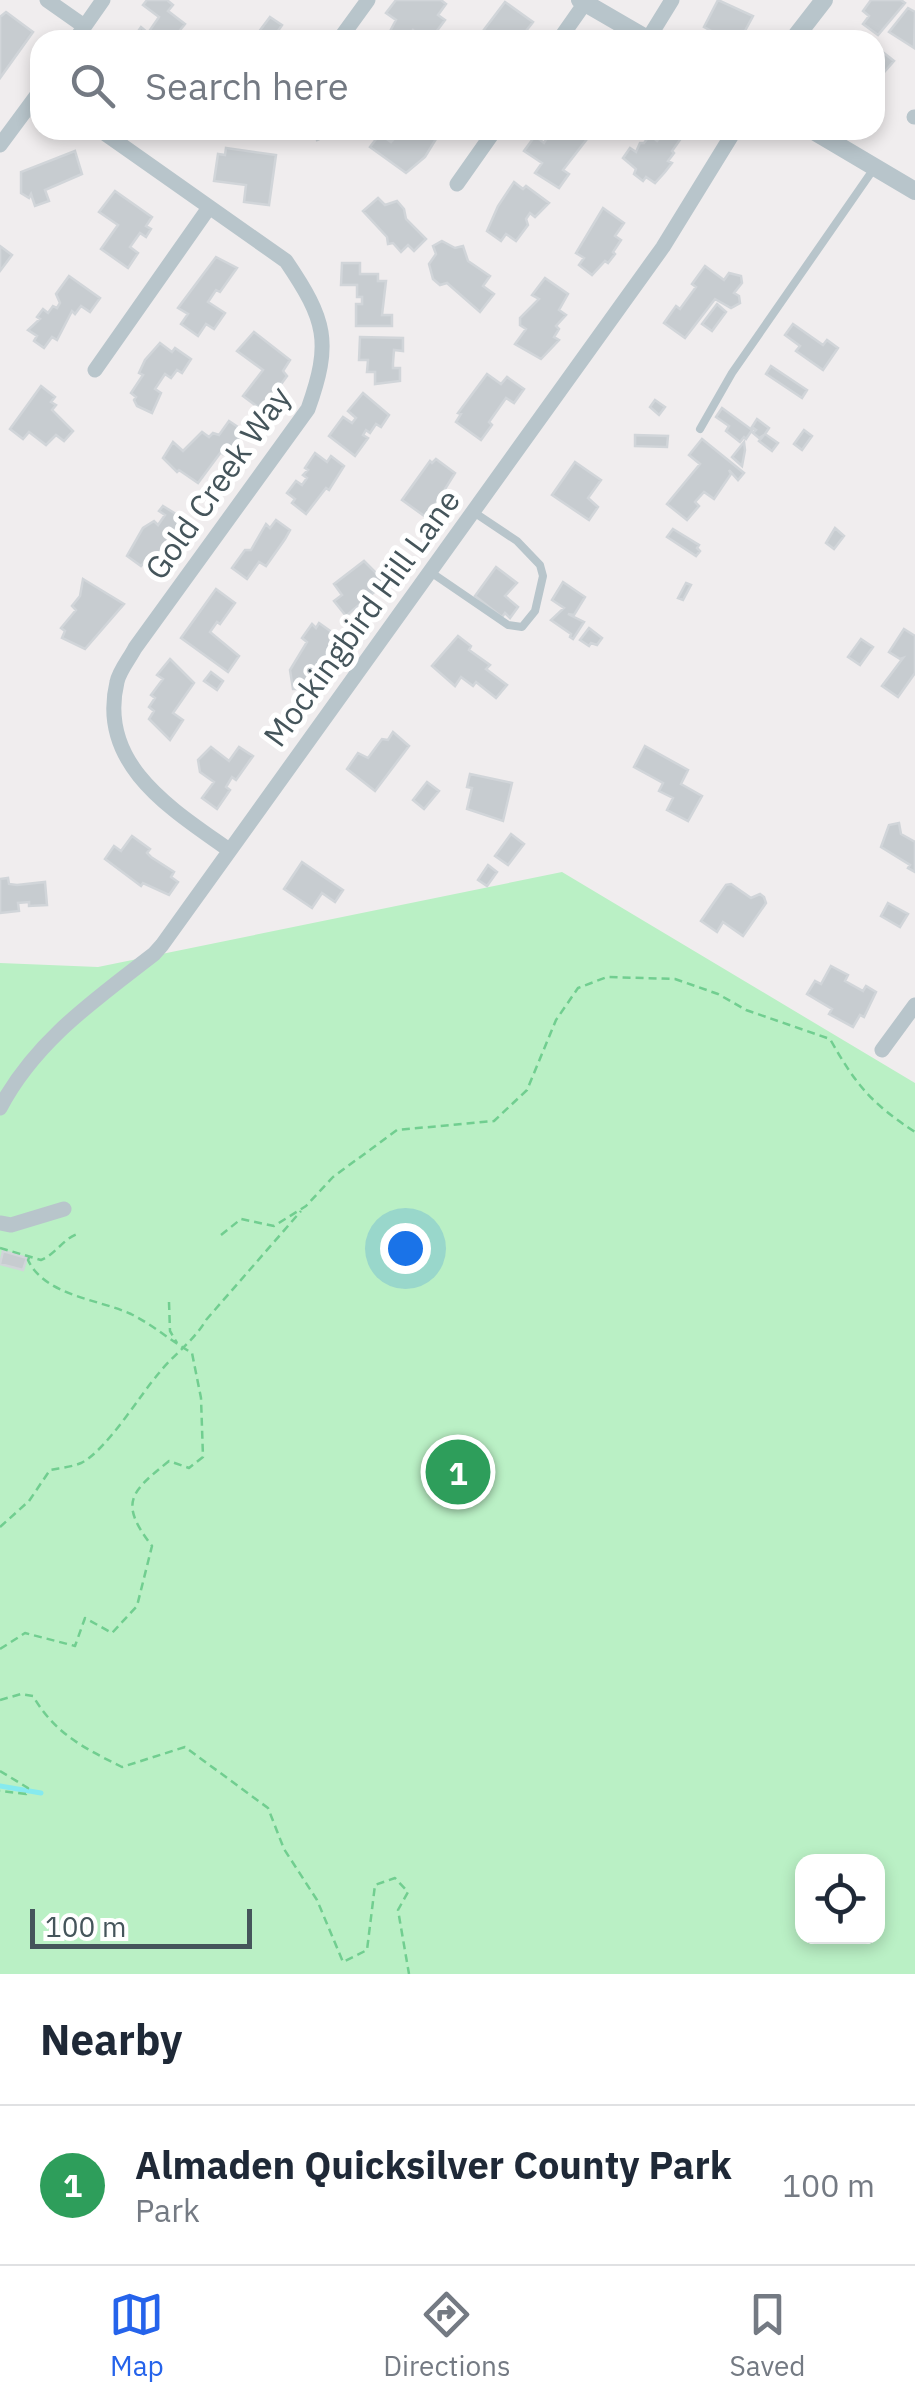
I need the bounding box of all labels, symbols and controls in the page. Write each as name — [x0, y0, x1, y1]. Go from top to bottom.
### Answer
search box — [30, 30, 885, 140]
icon: search — [65, 58, 120, 113]
text: Search here — [145, 61, 349, 110]
street label: Gold Creek Way — [135, 377, 300, 587]
street label: Mockingbird Hill Lane — [254, 480, 469, 755]
your location — [380, 1223, 431, 1274]
pin: 1 — [426, 1434, 490, 1510]
map controls — [795, 1854, 885, 1944]
button: locate — [795, 1854, 885, 1944]
scale bar — [30, 1904, 252, 1948]
text: 100 m — [45, 1908, 126, 1945]
text: Nearby — [40, 2012, 182, 2067]
text: Almaden Quicksilver County Park — [135, 2140, 732, 2189]
text: 1 — [63, 2164, 82, 2206]
text: 100 m — [782, 2164, 875, 2206]
text: Park — [135, 2189, 200, 2231]
tab: Map — [109, 2287, 164, 2384]
tab: Directions — [383, 2287, 511, 2384]
tab: Saved — [729, 2287, 806, 2384]

